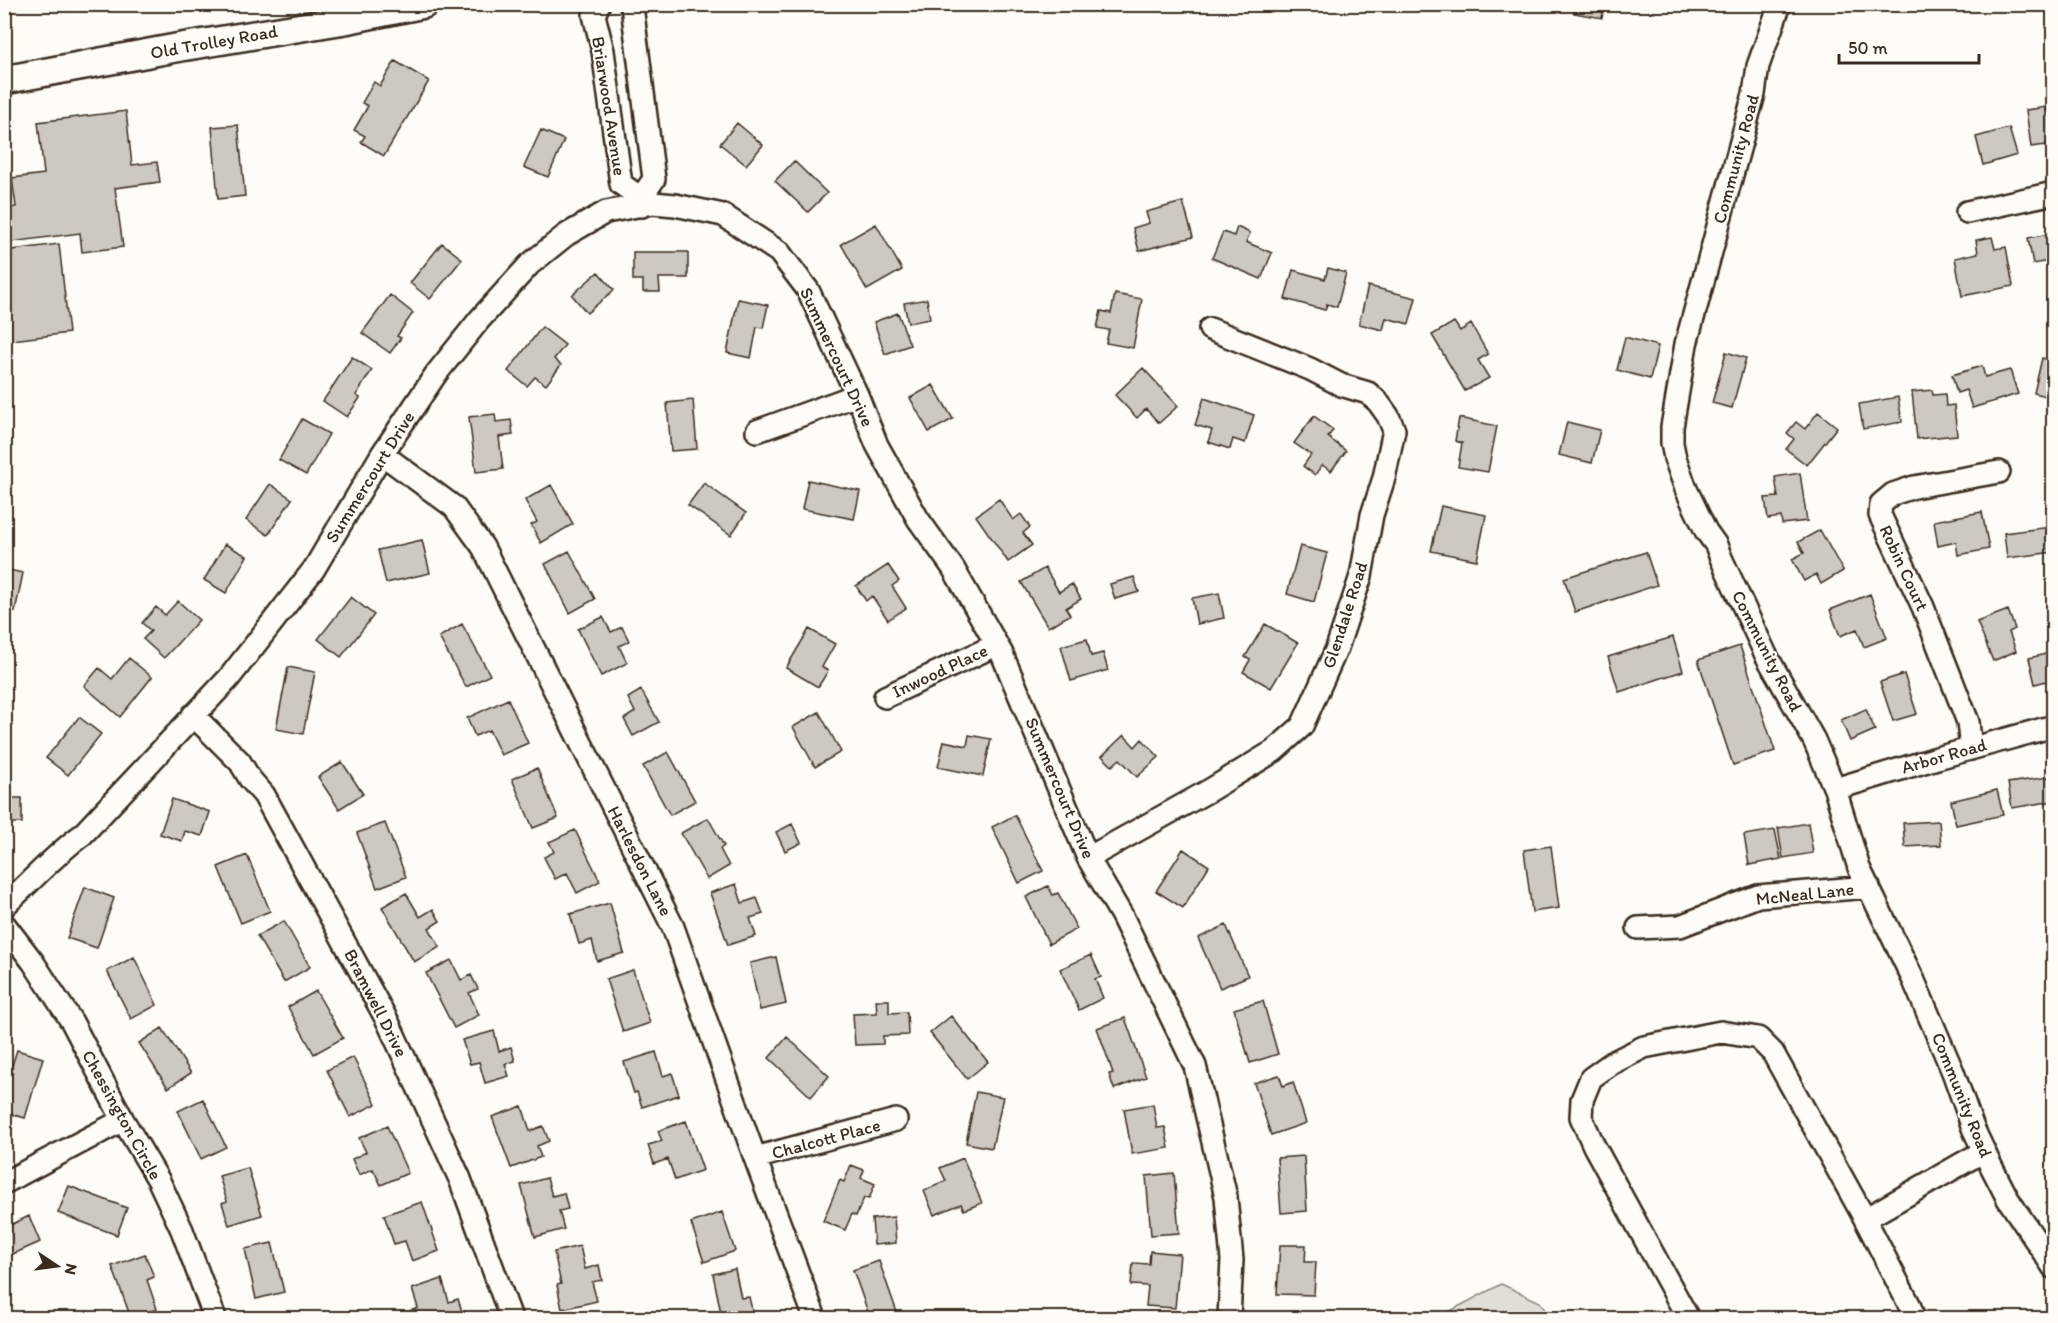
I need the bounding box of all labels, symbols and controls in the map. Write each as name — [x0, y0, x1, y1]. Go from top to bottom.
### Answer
street label: Old Trolley Road — [149, 20, 279, 64]
scale bar — [1839, 27, 1978, 65]
street label: Briarwood Avenue — [587, 35, 631, 177]
text: 50 m — [1848, 37, 1888, 59]
street label: Community Road — [1708, 92, 1764, 226]
street label: Summercourt Drive — [795, 284, 879, 430]
street label: Summercourt Drive — [321, 407, 419, 547]
street label: Robin Court — [1875, 522, 1934, 615]
street label: Glendale Road — [1317, 559, 1373, 671]
street label: Community Road — [1727, 587, 1807, 715]
street label: Inwood Place — [889, 639, 991, 703]
street label: Summercourt Drive — [1020, 714, 1100, 862]
street label: Arbor Road — [1899, 733, 1989, 779]
street label: Harlesdon Lane — [603, 802, 677, 920]
street label: McNeal Lane — [1755, 878, 1855, 910]
street label: Bramwell Drive — [339, 945, 413, 1061]
street label: Community Road — [1927, 1029, 1997, 1161]
street label: Chessington Circle — [77, 1046, 167, 1184]
street label: Chalcott Place — [769, 1114, 883, 1164]
north arrow — [27, 1236, 87, 1296]
text: N — [61, 1262, 82, 1277]

